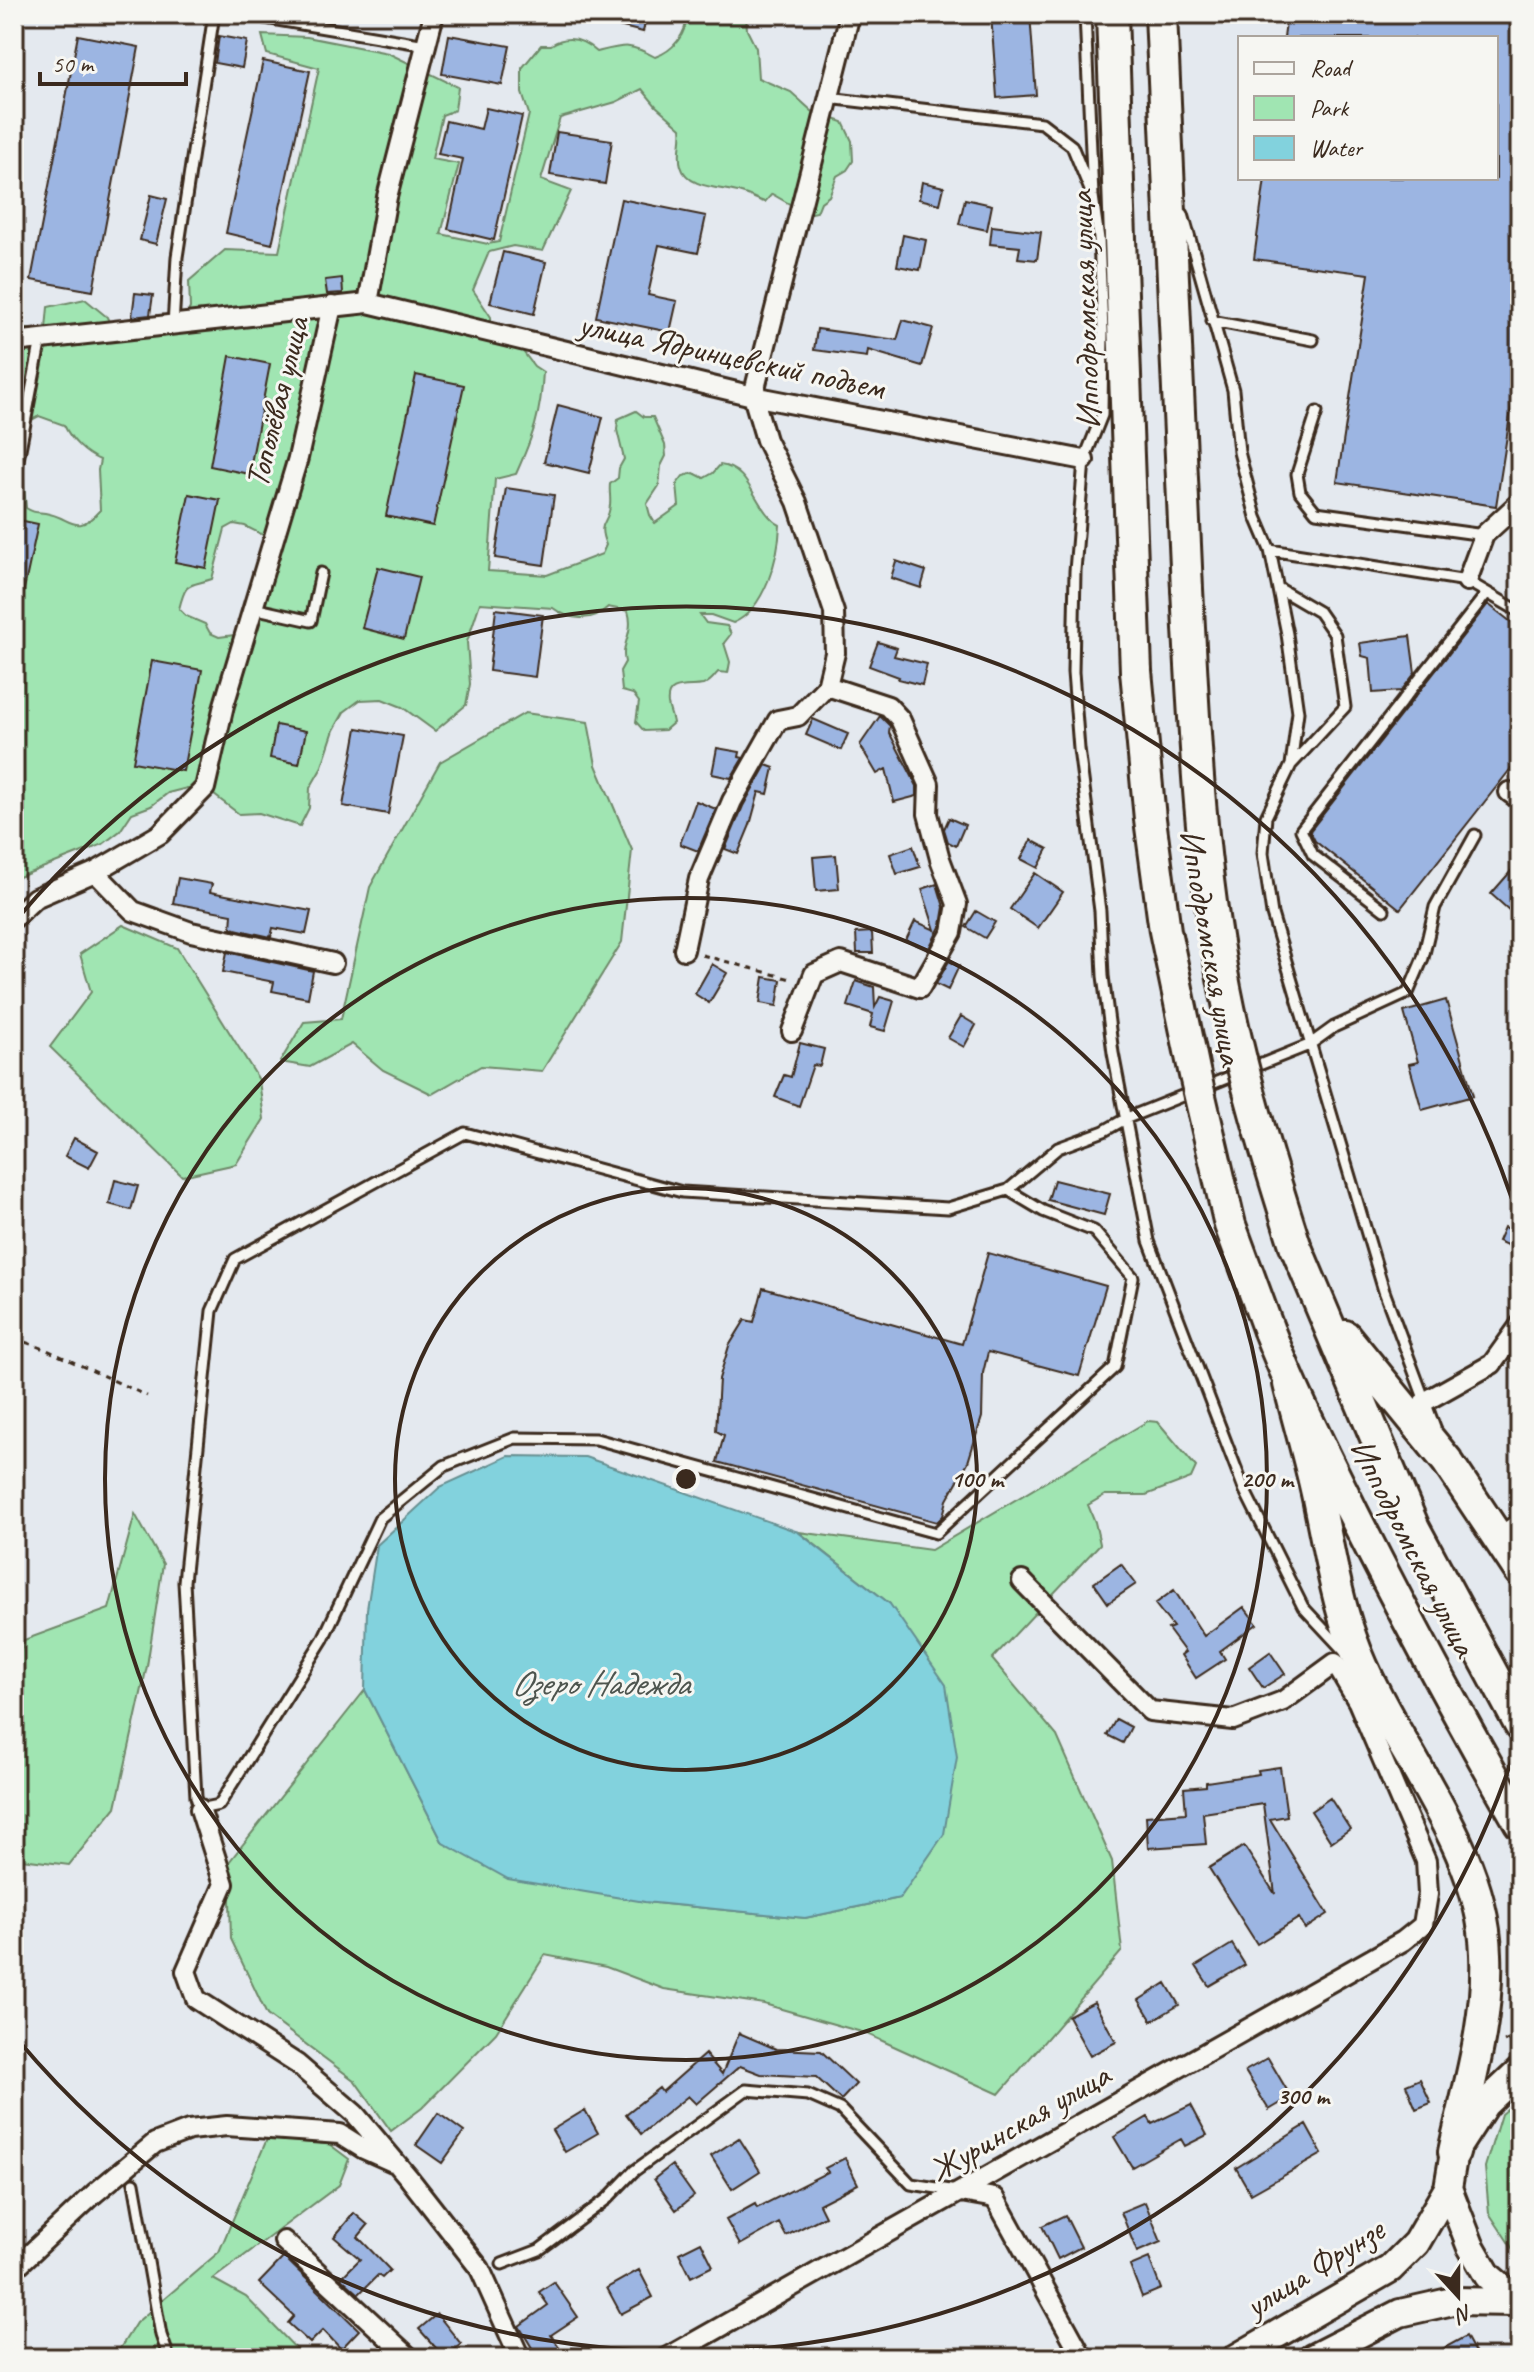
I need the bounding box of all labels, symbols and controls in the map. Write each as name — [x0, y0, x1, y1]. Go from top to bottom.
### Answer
scale bar — [40, 36, 186, 86]
legend — [1238, 36, 1498, 180]
text: 50 m — [52, 49, 95, 79]
text: Road — [1310, 53, 1354, 83]
text: Park — [1310, 93, 1350, 123]
text: Water — [1310, 133, 1365, 163]
street label: Ипподромская улица — [1059, 188, 1110, 430]
street label: улица Ядринцевский подъем — [573, 302, 891, 409]
street label: Тополёвая улица — [235, 310, 319, 492]
street label: Ипподромская улица — [1170, 826, 1254, 1070]
street label: Ипподромская улица — [1340, 1431, 1488, 1665]
text: 100 m — [951, 1464, 1005, 1494]
text: 200 m — [1241, 1464, 1295, 1494]
centre of rings — [672, 1465, 700, 1493]
water label: Озеро Надежда — [511, 1660, 693, 1706]
street label: Журинская улица — [921, 2052, 1119, 2192]
text: 300 m — [1277, 2081, 1331, 2111]
street label: улица Фрунзе — [1235, 2207, 1393, 2328]
north arrow — [1418, 2256, 1498, 2336]
text: N — [1450, 2298, 1476, 2330]

